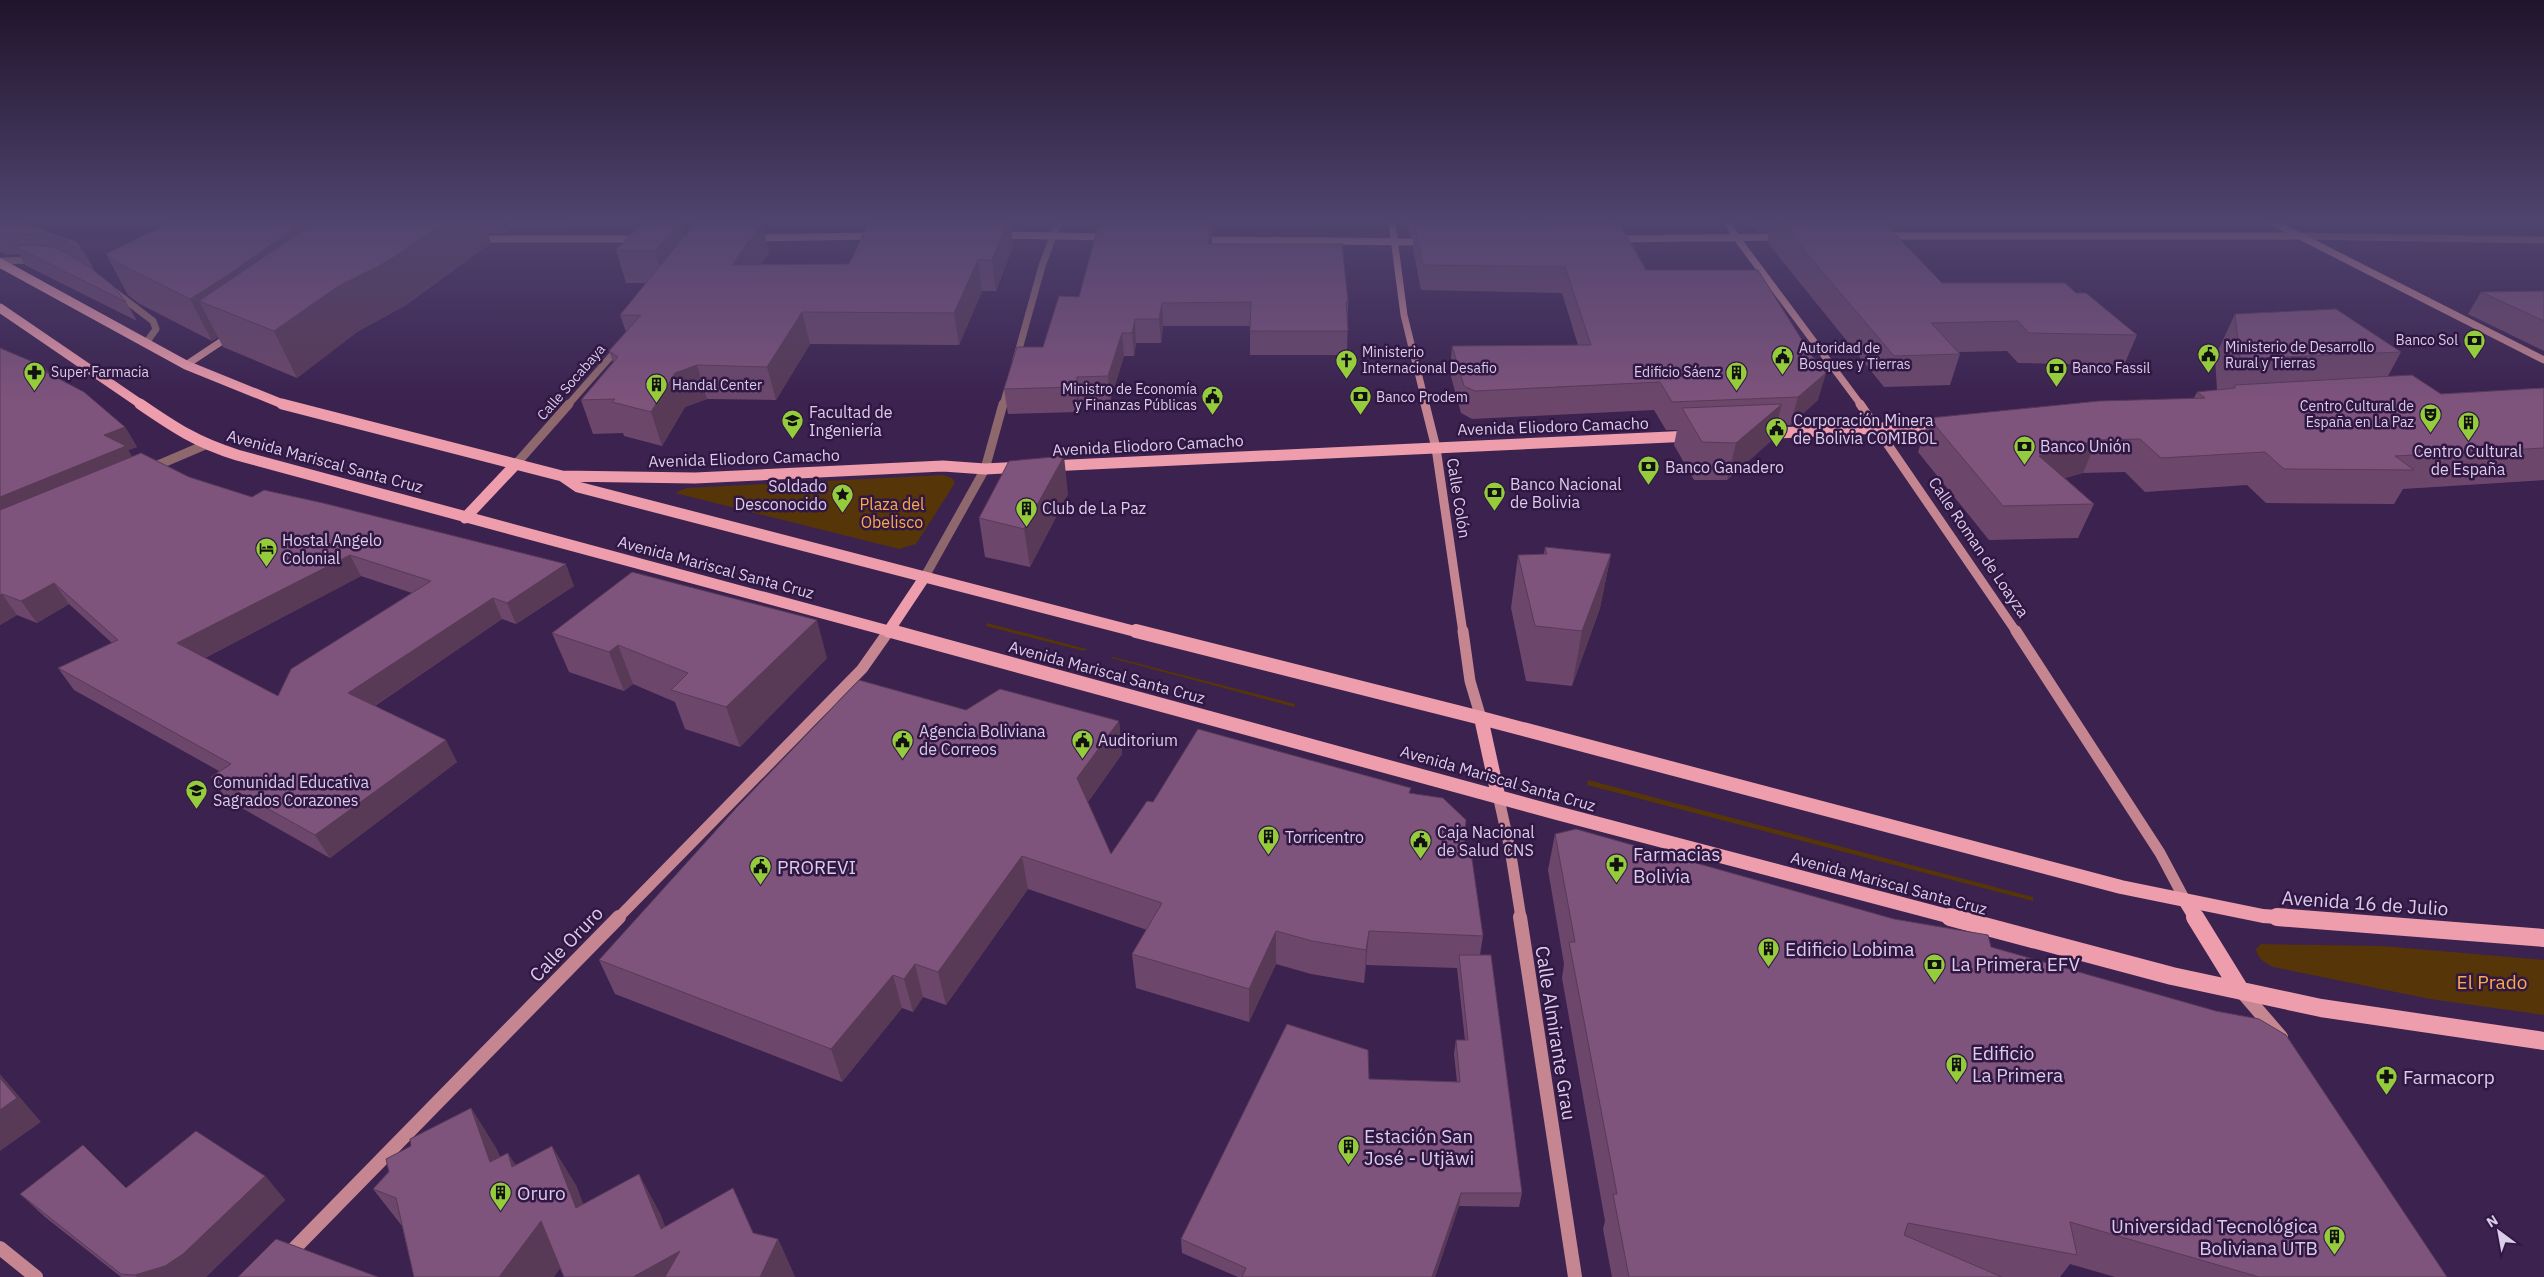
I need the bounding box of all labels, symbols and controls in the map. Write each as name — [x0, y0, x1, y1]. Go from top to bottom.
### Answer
bank icon: Banco Sol — [2462, 328, 2486, 359]
place label: Banco Sol — [2396, 331, 2458, 349]
place label: Ministerio de Desarrollo Rural y Tierras — [2225, 338, 2374, 372]
place label: Autoridad de Bosques y Tierras — [1799, 339, 1911, 373]
street label: Calle Socabaya — [533, 340, 609, 424]
place label: Ministerio Internacional Desafio — [1362, 343, 1497, 377]
public building icon: Ministerio de Desarrollo Rural y Tierras — [2197, 343, 2221, 374]
public building icon: Autoridad de Bosques y Tierras — [1771, 344, 1795, 375]
church icon: Ministerio Internacional Desafio — [1334, 348, 1358, 379]
bank icon: Banco Fassil — [2044, 356, 2068, 387]
place label: Banco Fassil — [2072, 359, 2150, 377]
pharmacy icon: Super Farmacia — [23, 360, 47, 391]
building icon: Edificio Sáenz — [1725, 360, 1749, 391]
place label: Super Farmacia — [51, 363, 149, 381]
place label: Edificio Sáenz — [1634, 363, 1721, 381]
building icon: Handal Center — [644, 373, 668, 404]
place label: Handal Center — [672, 376, 762, 394]
place label: Ministro de Economía y Finanzas Públicas — [1062, 380, 1198, 414]
public building icon: Ministro de Economía y Finanzas Públicas — [1201, 385, 1225, 416]
bank icon: Banco Prodem — [1348, 385, 1372, 416]
place label: Banco Prodem — [1376, 388, 1468, 406]
place label: Centro Cultural de España en La Paz — [2300, 397, 2414, 431]
place label: Facultad de Ingeniería — [809, 402, 893, 440]
theatre icon: Centro Cultural de España en La Paz — [2418, 402, 2442, 433]
school or university icon: Facultad de Ingeniería — [781, 409, 805, 440]
place label: Corporación Minera de Bolivia COMIBOL — [1793, 410, 1937, 448]
building icon: Centro Cultural de España — [2456, 410, 2480, 441]
street label: Avenida Eliodoro Camacho — [1457, 413, 1649, 439]
public building icon: Corporación Minera de Bolivia COMIBOL — [1765, 417, 1789, 448]
street label: Avenida Mariscal Santa Cruz — [225, 425, 425, 497]
street label: Avenida Eliodoro Camacho — [1052, 430, 1244, 460]
bank icon: Banco Unión — [2012, 434, 2036, 465]
place label: Banco Unión — [2040, 436, 2131, 456]
place label: Centro Cultural de España — [2414, 441, 2522, 479]
street label: Avenida Eliodoro Camacho — [648, 445, 840, 471]
bank icon: Banco Ganadero — [1637, 455, 1661, 486]
street label: Calle Colón — [1443, 456, 1475, 540]
place label: Banco Ganadero — [1665, 457, 1784, 477]
street label: Calle Roman de Loayza — [1925, 473, 2034, 621]
place label: Banco Nacional de Bolivia — [1510, 474, 1622, 512]
place label: Soldado Desconocido — [734, 476, 827, 514]
bank icon: Banco Nacional de Bolivia — [1482, 481, 1506, 512]
place icon: Soldado Desconocido — [831, 483, 855, 514]
park label: Plaza del Obelisco — [860, 494, 924, 532]
building icon: Club de La Paz — [1014, 496, 1038, 527]
place label: Club de La Paz — [1042, 498, 1146, 518]
place label: Hostal Angelo Colonial — [282, 530, 382, 568]
street label: Avenida Mariscal Santa Cruz — [616, 531, 816, 603]
hotel icon: Hostal Angelo Colonial — [254, 537, 278, 568]
street label: Avenida Mariscal Santa Cruz — [1007, 636, 1207, 708]
place label: Agencia Boliviana de Correos — [919, 721, 1046, 759]
public building icon: Agencia Boliviana de Correos — [891, 728, 915, 759]
public building icon: Auditorium — [1070, 728, 1094, 759]
place label: Auditorium — [1098, 730, 1178, 750]
street label: Avenida Mariscal Santa Cruz — [1398, 741, 1598, 815]
place label: Comunidad Educativa Sagrados Corazones — [213, 772, 369, 810]
school or university icon: Comunidad Educativa Sagrados Corazones — [185, 779, 209, 810]
place label: Caja Nacional de Salud CNS — [1437, 822, 1535, 860]
building icon: Torricentro — [1257, 825, 1281, 856]
place label: Torricentro — [1285, 827, 1364, 847]
public building icon: Caja Nacional de Salud CNS — [1409, 829, 1433, 860]
place label: Farmacias Bolivia — [1633, 842, 1720, 888]
street label: Avenida Mariscal Santa Cruz — [1789, 847, 1989, 919]
pharmacy icon: Farmacias Bolivia — [1605, 853, 1629, 884]
public building icon: PROREVI — [749, 855, 773, 886]
place label: PROREVI — [777, 855, 856, 879]
street label: Avenida 16 de Julio — [2281, 885, 2449, 921]
street label: Calle Oruro — [524, 901, 608, 987]
building icon: Edificio Lobima — [1757, 937, 1781, 968]
place label: Edificio Lobima — [1785, 937, 1914, 961]
street label: Calle Almirante Grau — [1530, 944, 1582, 1122]
bank icon: La Primera EFV — [1923, 952, 1947, 983]
place label: La Primera EFV — [1951, 952, 2080, 976]
park label: El Prado — [2457, 970, 2527, 994]
place label: Edificio La Primera — [1972, 1041, 2063, 1087]
building icon: Edificio La Primera — [1944, 1052, 1968, 1083]
pharmacy icon: Farmacorp — [2375, 1065, 2399, 1096]
place label: Farmacorp — [2403, 1065, 2495, 1089]
place label: Estación San José - Utjäwi — [1364, 1124, 1474, 1170]
building icon: Estación San José - Utjäwi — [1336, 1135, 1360, 1166]
building icon: Oruro — [489, 1181, 513, 1212]
place label: Oruro — [517, 1181, 566, 1205]
north arrow — [2474, 1207, 2524, 1257]
text: N — [2483, 1211, 2501, 1231]
place label: Universidad Tecnológica Boliviana UTB — [2111, 1214, 2318, 1260]
building icon: Universidad Tecnológica Boliviana UTB — [2322, 1225, 2346, 1256]

